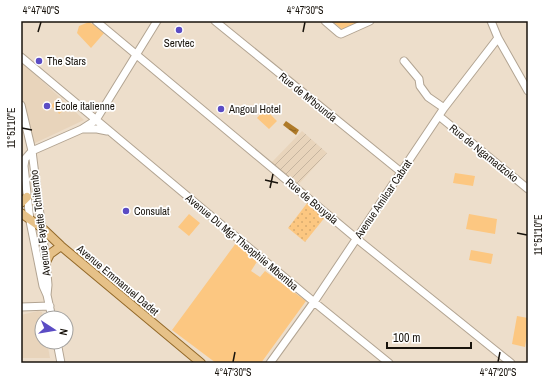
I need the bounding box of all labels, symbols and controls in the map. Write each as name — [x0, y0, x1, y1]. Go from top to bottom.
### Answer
text: 4°47'40"S — [23, 4, 60, 17]
text: 4°47'30"S — [287, 4, 324, 17]
marker: Servtec — [174, 25, 184, 35]
place label: Servtec — [164, 36, 195, 50]
place label: The Stars — [47, 54, 87, 68]
marker: The Stars — [34, 56, 44, 66]
street label: Rue de M'bounda — [276, 69, 340, 125]
place label: École italienne — [55, 99, 115, 113]
marker: École italienne — [42, 101, 52, 111]
place label: Angoul Hotel — [228, 102, 281, 116]
marker: Angoul Hotel — [216, 104, 226, 114]
text: 11°51'10"E — [5, 108, 18, 148]
street label: Rue de Ngamadzoko — [447, 121, 521, 185]
street label: Avenue Amilcar Cabrat — [351, 156, 415, 242]
street label: Avenue Fayette Tchitembo — [27, 169, 54, 278]
street label: Rue de Bouyala — [283, 175, 341, 227]
street label: Avenue Du Mgr Theophile Mbemba — [182, 190, 301, 293]
place label: Consulat — [134, 204, 170, 218]
marker: Consulat — [121, 206, 131, 216]
text: 11°51'10"E — [532, 215, 545, 255]
street label: Avenue Emmanuel Dadet — [73, 241, 162, 319]
north arrow — [34, 310, 74, 350]
scale bar — [387, 324, 471, 350]
text: N — [56, 327, 71, 337]
text: 100 m — [393, 330, 420, 346]
text: 4°47'30"S — [215, 366, 252, 379]
text: 4°47'20"S — [480, 366, 517, 379]

